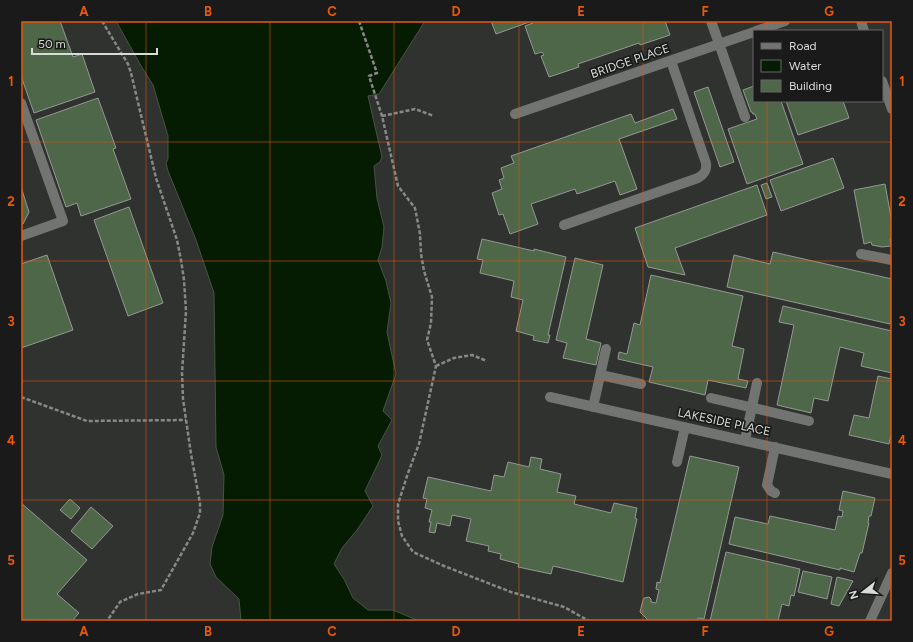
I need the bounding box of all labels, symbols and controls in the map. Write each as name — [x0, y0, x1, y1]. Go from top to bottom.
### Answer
text: A — [79, 4, 89, 19]
text: B — [204, 4, 212, 19]
text: C — [327, 4, 337, 19]
text: D — [451, 4, 461, 19]
text: E — [577, 4, 585, 19]
text: F — [701, 4, 709, 19]
text: G — [824, 4, 834, 19]
scale bar — [32, 30, 157, 56]
legend — [753, 30, 883, 102]
text: 50 m — [38, 37, 66, 51]
text: Road — [789, 39, 817, 53]
street label: BRIDGE PLACE — [589, 41, 671, 81]
text: Water — [789, 59, 821, 73]
text: 1 — [8, 74, 14, 89]
text: 1 — [899, 74, 905, 89]
text: Building — [789, 79, 832, 93]
text: 2 — [7, 194, 15, 209]
text: 2 — [898, 194, 906, 209]
text: 3 — [7, 314, 15, 329]
text: 3 — [898, 314, 906, 329]
street label: LAKESIDE PLACE — [676, 405, 772, 439]
text: 4 — [7, 433, 15, 448]
text: 4 — [898, 433, 906, 448]
text: 5 — [7, 553, 15, 568]
text: 5 — [898, 553, 906, 568]
north arrow — [843, 572, 883, 612]
text: N — [846, 589, 861, 601]
text: A — [79, 624, 89, 639]
text: B — [204, 624, 212, 639]
text: C — [327, 624, 337, 639]
text: D — [451, 624, 461, 639]
text: E — [577, 624, 585, 639]
text: F — [701, 624, 709, 639]
text: G — [824, 624, 834, 639]

